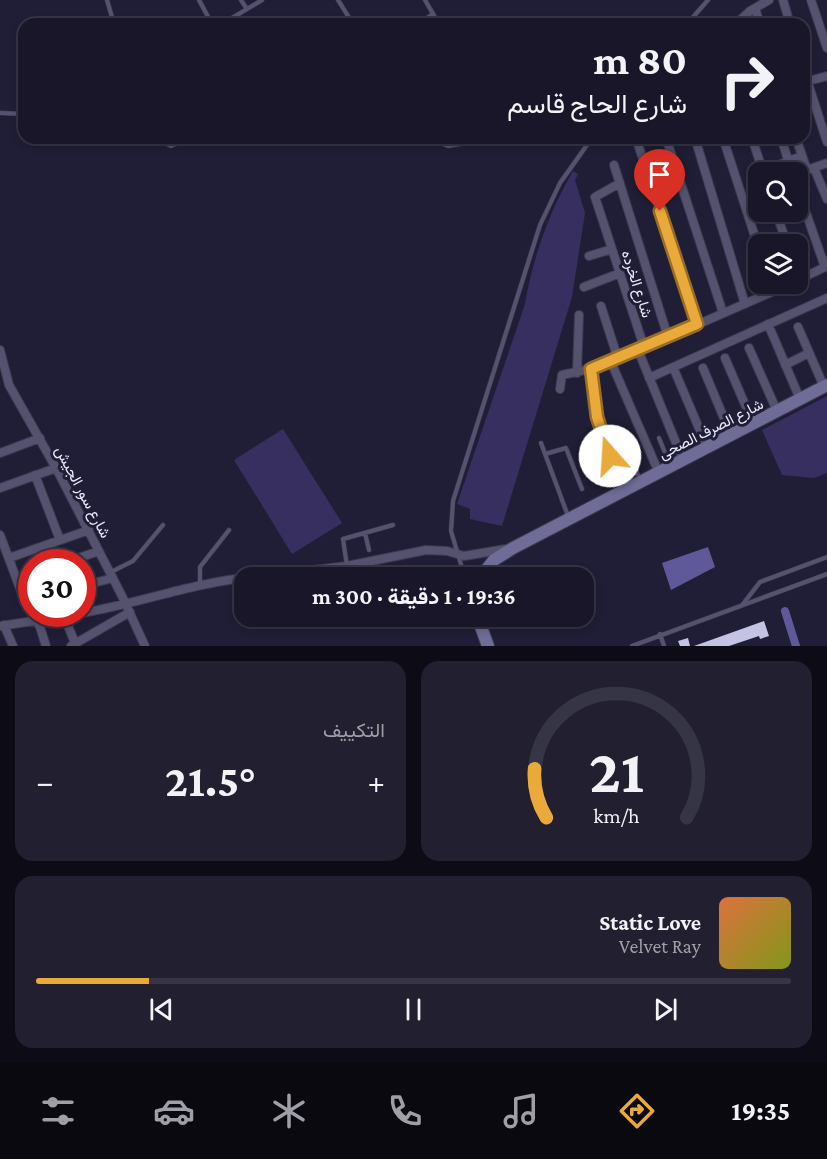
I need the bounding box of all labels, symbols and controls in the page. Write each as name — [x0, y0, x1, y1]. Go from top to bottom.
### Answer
text: 80 m — [593, 36, 687, 83]
icon: right — [708, 42, 786, 120]
text: شارع الحاج قاسم — [507, 89, 687, 119]
pin — [634, 149, 685, 211]
icon: arrive — [643, 158, 676, 191]
map controls — [748, 162, 808, 294]
button: search — [748, 162, 808, 222]
button: layers — [748, 234, 808, 294]
street label: شارع الخرده — [616, 248, 655, 321]
street label: شارع الصرف الصحى — [656, 396, 767, 465]
position arrow — [578, 424, 642, 488]
street label: شارع سور الجيش — [49, 443, 114, 542]
speed limit sign: 30 — [18, 549, 96, 627]
text: 19:36 · 1 دقيقة · 300 m — [312, 584, 516, 609]
text: التكييف — [323, 719, 385, 741]
text: 21 — [589, 736, 644, 805]
text: 21.5° — [165, 756, 256, 806]
text: − — [36, 763, 53, 800]
text: + — [368, 763, 385, 800]
text: km/h — [593, 804, 640, 828]
text: Static Love — [599, 910, 701, 935]
text: Velvet Ray — [619, 935, 701, 957]
icon: previous — [145, 993, 178, 1026]
icon: pause — [397, 993, 430, 1026]
icon: next — [649, 993, 682, 1026]
icon: filters — [37, 1090, 79, 1132]
icon: car — [153, 1090, 195, 1132]
icon: climate — [268, 1090, 310, 1132]
icon: phone — [384, 1090, 426, 1132]
icon: music — [500, 1090, 542, 1132]
icon: directions — [616, 1090, 658, 1132]
text: 19:35 — [731, 1096, 790, 1126]

